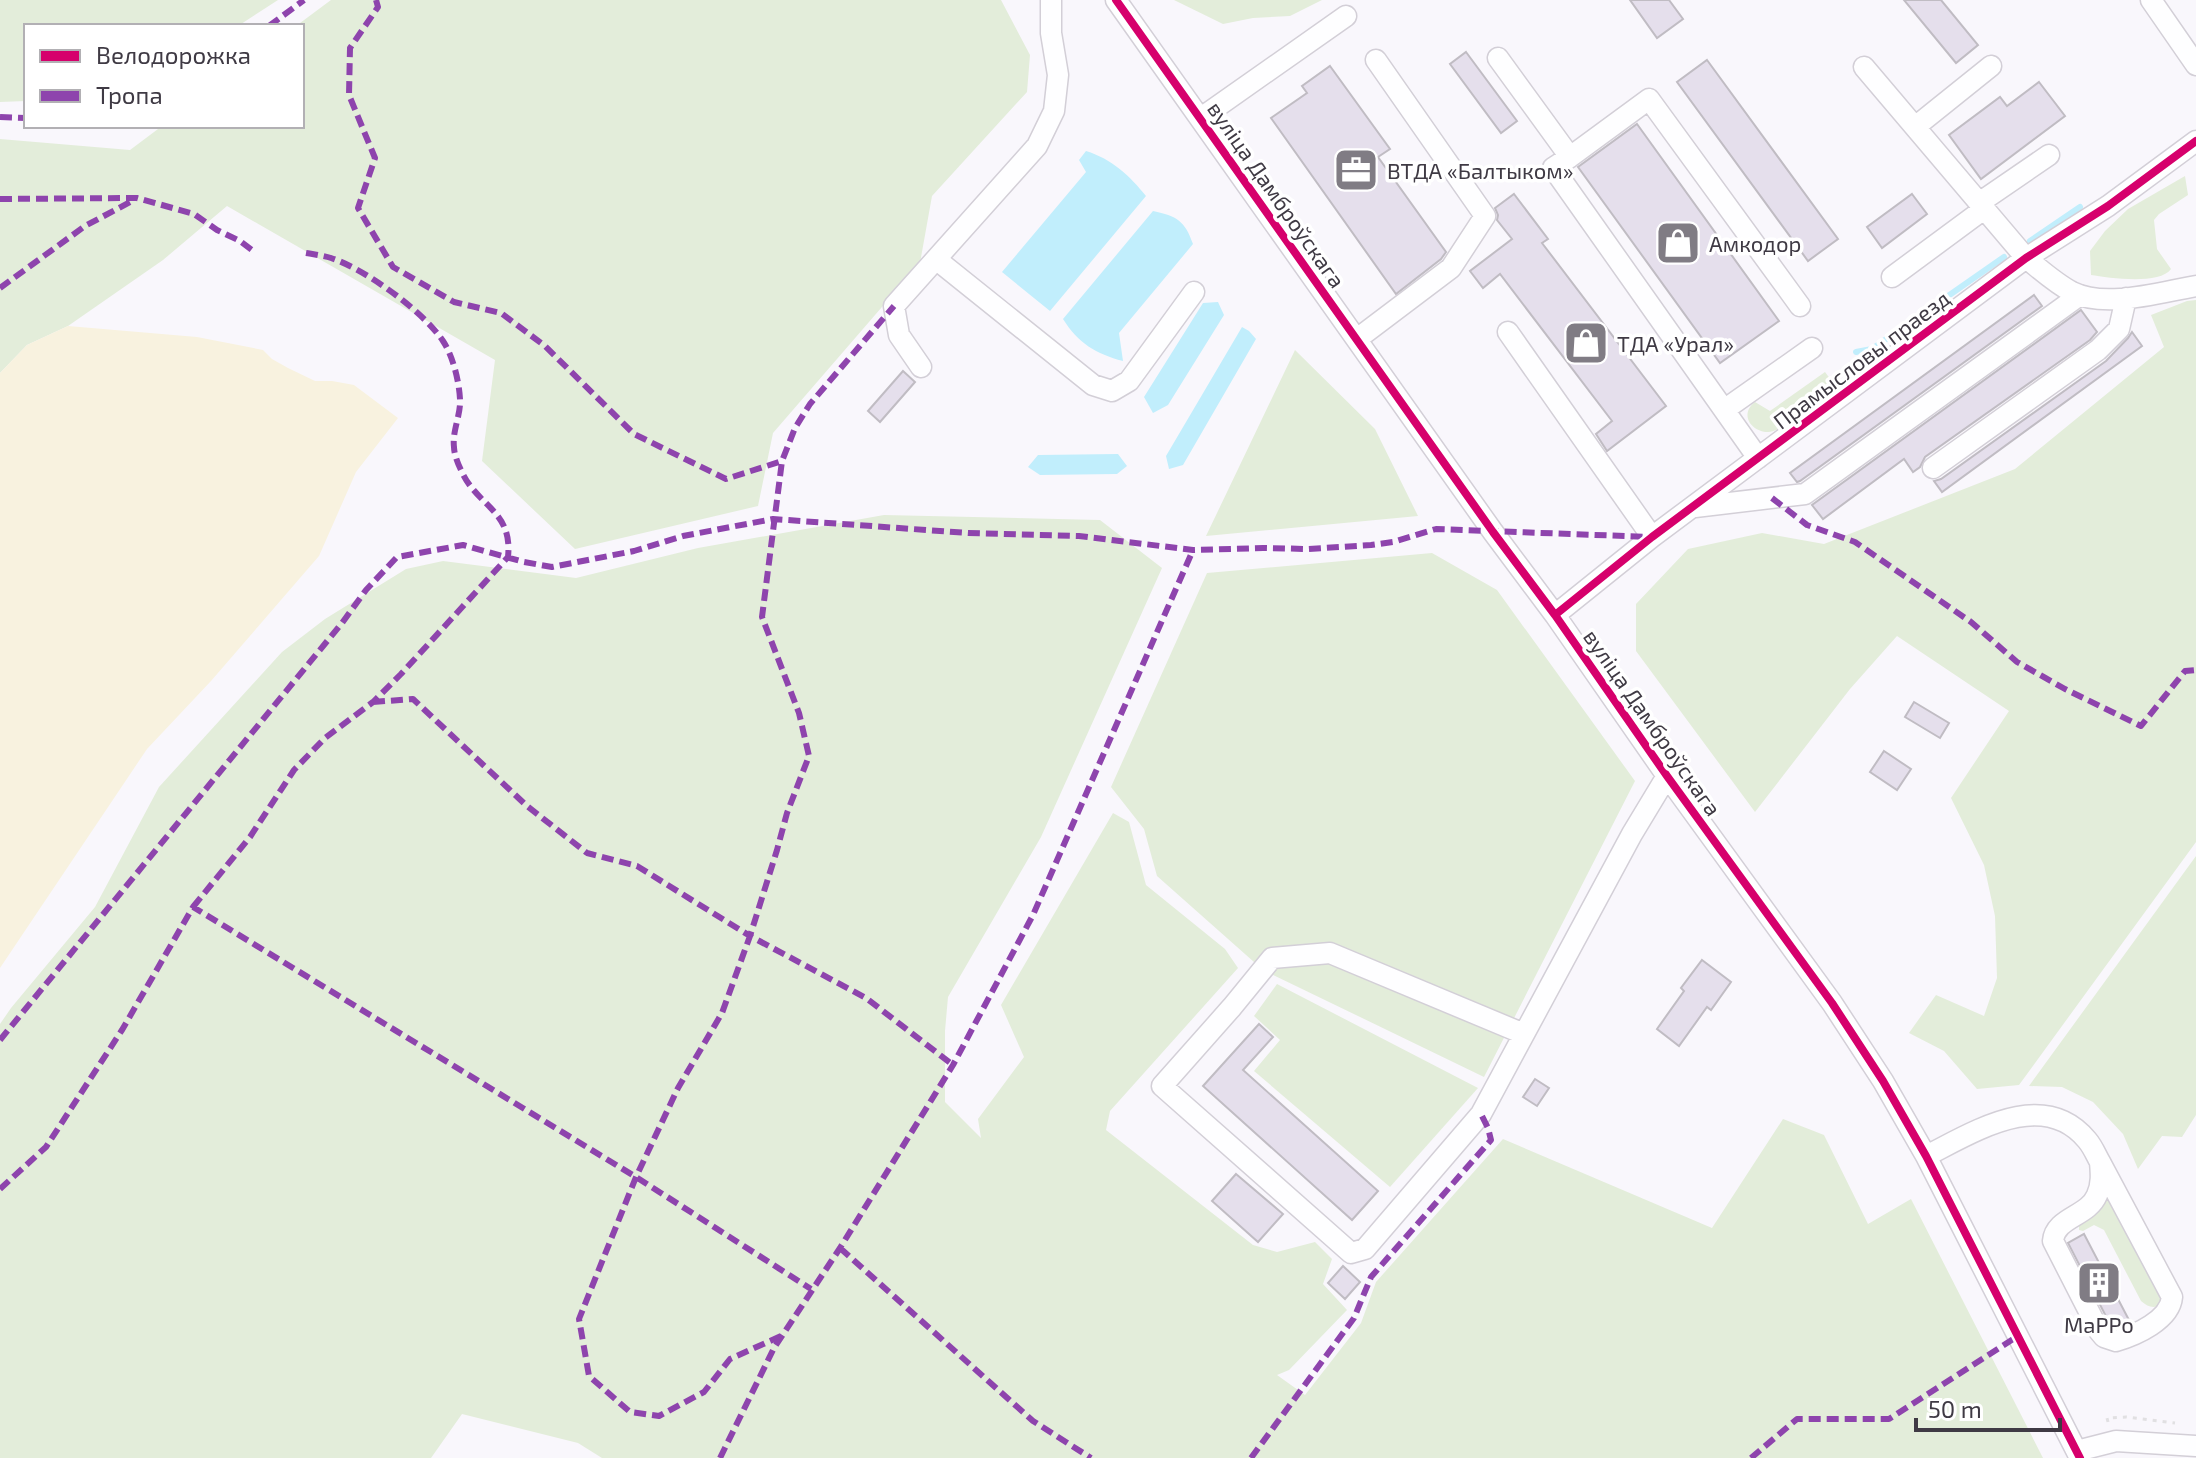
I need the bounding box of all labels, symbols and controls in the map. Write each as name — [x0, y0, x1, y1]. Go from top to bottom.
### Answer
legend — [24, 24, 304, 128]
text: Велодорожка — [96, 40, 251, 69]
text: Тропа — [96, 80, 163, 109]
street label: вуліца Дамброўскага — [1202, 96, 1351, 293]
office icon: ВТДА «Балтыком» — [1332, 146, 1380, 194]
place label: ВТДА «Балтыком» — [1387, 157, 1573, 183]
shop icon: Амкодор — [1654, 219, 1702, 267]
place label: Амкодор — [1709, 230, 1801, 256]
street label: Прамысловы праезд — [1768, 284, 1954, 434]
shop icon: ТДА «Урал» — [1562, 319, 1610, 367]
place label: ТДА «Урал» — [1617, 330, 1734, 356]
street label: вуліца Дамброўскага — [1578, 624, 1727, 821]
building icon: МаРРо — [2075, 1259, 2123, 1307]
place label: МаРРо — [2064, 1311, 2134, 1337]
scale bar — [1916, 1382, 2060, 1432]
text: 50 m — [1928, 1394, 1982, 1423]

